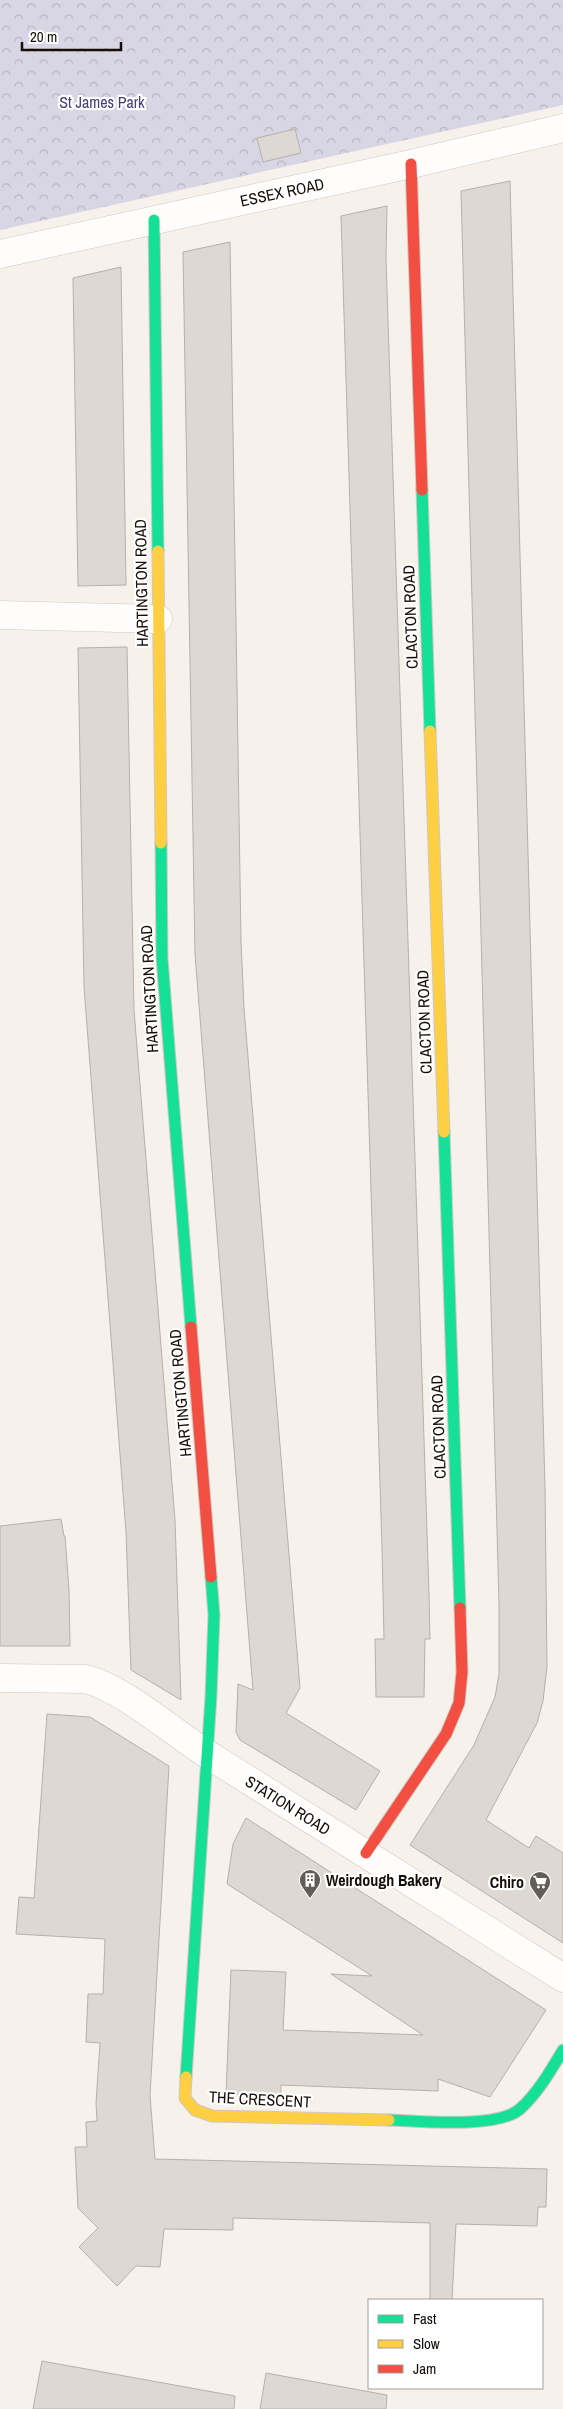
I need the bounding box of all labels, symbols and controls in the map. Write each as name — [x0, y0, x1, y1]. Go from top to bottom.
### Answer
scale bar — [22, 20, 121, 52]
text: 20 m — [30, 26, 57, 47]
park label: St James Park — [59, 91, 145, 113]
street label: ESSEX ROAD — [238, 172, 326, 212]
street label: HARTINGTON ROAD — [129, 519, 153, 647]
street label: CLACTON ROAD — [397, 565, 423, 669]
street label: HARTINGTON ROAD — [135, 925, 163, 1053]
street label: CLACTON ROAD — [411, 970, 437, 1074]
street label: HARTINGTON ROAD — [163, 1328, 197, 1458]
street label: CLACTON ROAD — [425, 1375, 451, 1479]
street label: STATION ROAD — [241, 1770, 335, 1840]
building icon: Weirdough Bakery — [298, 1868, 322, 1899]
place label: Weirdough Bakery — [326, 1869, 442, 1891]
supermarket icon: Chiro — [528, 1870, 552, 1901]
place label: Chiro — [490, 1871, 524, 1893]
street label: THE CRESCENT — [208, 2085, 312, 2113]
legend — [368, 2299, 543, 2389]
text: Fast — [413, 2308, 437, 2329]
text: Slow — [413, 2333, 440, 2354]
text: Jam — [413, 2358, 436, 2379]

